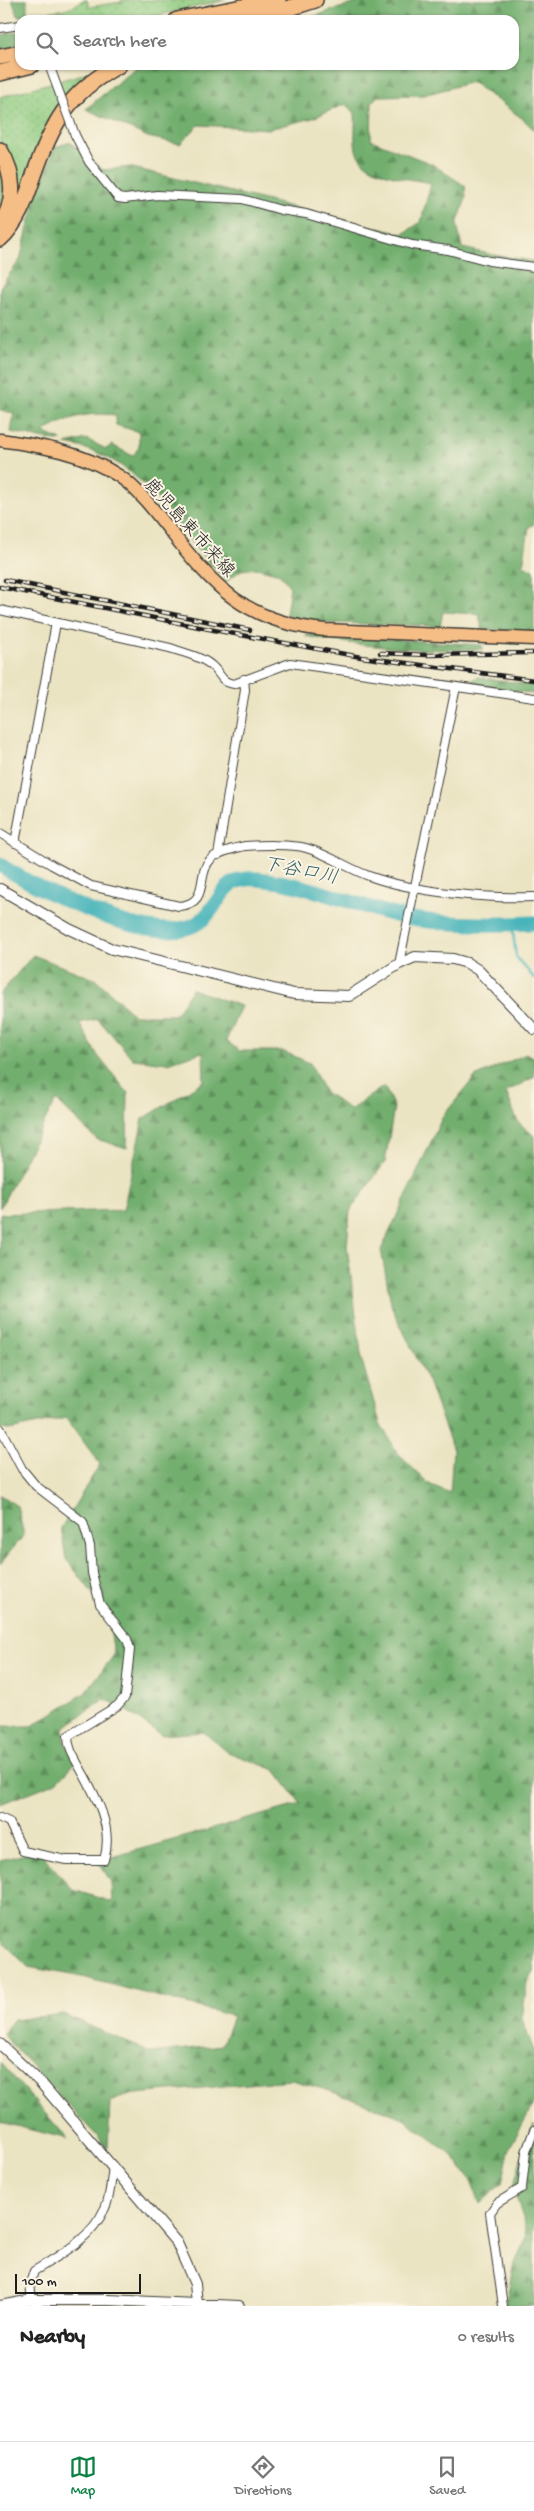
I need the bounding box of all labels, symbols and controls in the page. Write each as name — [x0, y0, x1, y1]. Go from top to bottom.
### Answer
search box — [15, 15, 519, 70]
icon: search — [33, 29, 61, 57]
text: Search here — [73, 31, 167, 54]
street label: 鹿児島東市来線 — [138, 474, 239, 583]
water label: 下谷口川 — [261, 854, 340, 891]
scale bar — [15, 2271, 141, 2294]
text: 100 m — [22, 2274, 57, 2291]
text: Nearby — [20, 2326, 85, 2351]
text: 0 results — [458, 2329, 514, 2348]
tab: Map — [69, 2453, 97, 2500]
tab: Directions — [235, 2453, 292, 2500]
tab: Saved — [429, 2453, 465, 2500]

